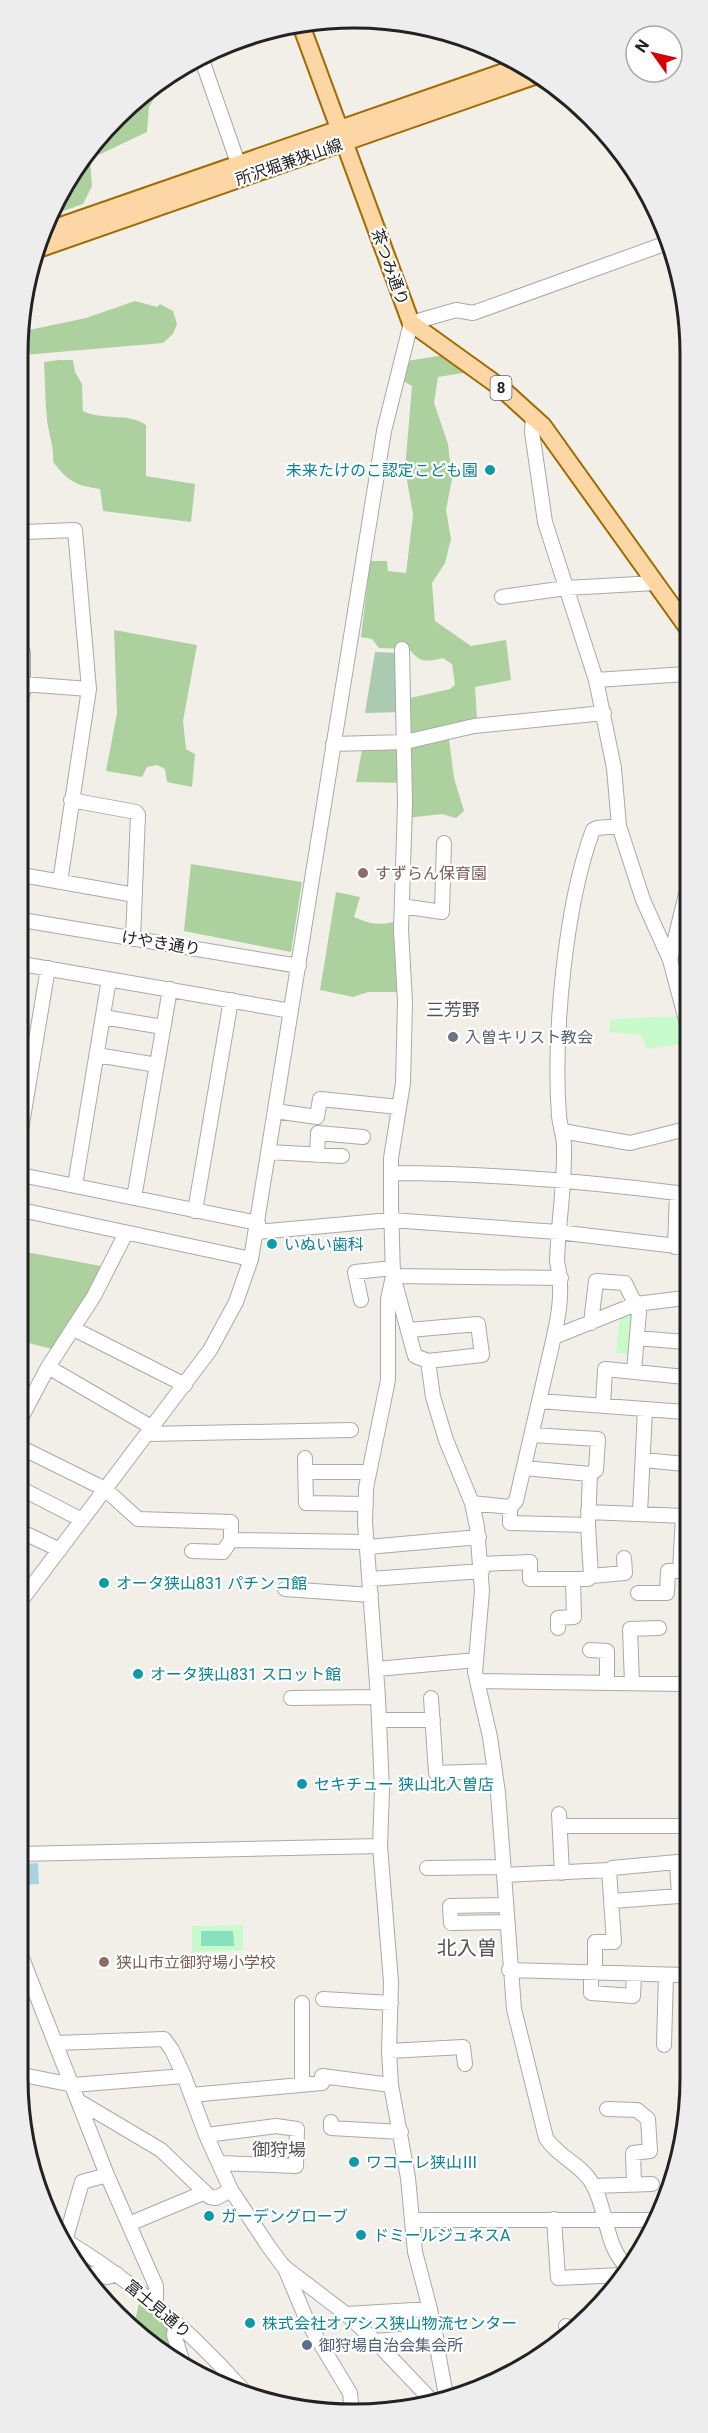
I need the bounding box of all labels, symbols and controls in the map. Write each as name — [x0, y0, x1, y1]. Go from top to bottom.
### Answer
north arrow — [624, 24, 684, 84]
text: N — [631, 36, 653, 56]
street label: 所沢堀兼狭山線 — [233, 135, 345, 189]
street label: 茶つみ通り — [367, 226, 413, 308]
road number: 8 — [490, 376, 512, 400]
place label: 未来たけのこ認定こども園 — [286, 461, 478, 480]
marker: 未来たけのこ認定こども園 — [483, 463, 497, 477]
place label: すずらん保育園 — [375, 864, 487, 883]
marker: すずらん保育園 — [356, 866, 370, 880]
street label: けやき通り — [120, 927, 202, 959]
district label: 三芳野 — [426, 999, 480, 1020]
place label: 入曽キリスト教会 — [465, 1028, 593, 1047]
marker: 入曽キリスト教会 — [446, 1030, 460, 1044]
place label: いぬい歯科 — [284, 1235, 364, 1254]
marker: いぬい歯科 — [265, 1237, 279, 1251]
place label: オータ狭山831 パチンコ館 — [116, 1574, 307, 1593]
marker: オータ狭山831 パチンコ館 — [97, 1576, 111, 1590]
place label: オータ狭山831 スロット館 — [150, 1665, 341, 1684]
marker: オータ狭山831 スロット館 — [131, 1667, 145, 1681]
place label: セキチュー 狭山北入曽店 — [314, 1775, 494, 1794]
marker: セキチュー 狭山北入曽店 — [295, 1777, 309, 1791]
district label: 北入曽 — [437, 1936, 497, 1960]
place label: 狭山市立御狩場小学校 — [116, 1953, 276, 1972]
marker: 狭山市立御狩場小学校 — [97, 1955, 111, 1969]
district label: 御狩場 — [252, 2139, 306, 2160]
place label: ワコーレ狭山Ⅲ — [366, 2153, 478, 2172]
marker: ワコーレ狭山Ⅲ — [347, 2155, 361, 2169]
place label: ガーデングローブ — [221, 2207, 348, 2226]
marker: ガーデングローブ — [202, 2209, 216, 2223]
place label: ドミールジュネスA — [373, 2226, 511, 2245]
marker: ドミールジュネスA — [354, 2228, 368, 2242]
street label: 富士見通り — [121, 2276, 195, 2342]
place label: 株式会社オアシス狭山物流センター — [262, 2314, 517, 2333]
marker: 株式会社オアシス狭山物流センター — [243, 2316, 257, 2330]
place label: 御狩場自治会集会所 — [319, 2336, 463, 2355]
marker: 御狩場自治会集会所 — [300, 2338, 314, 2352]

